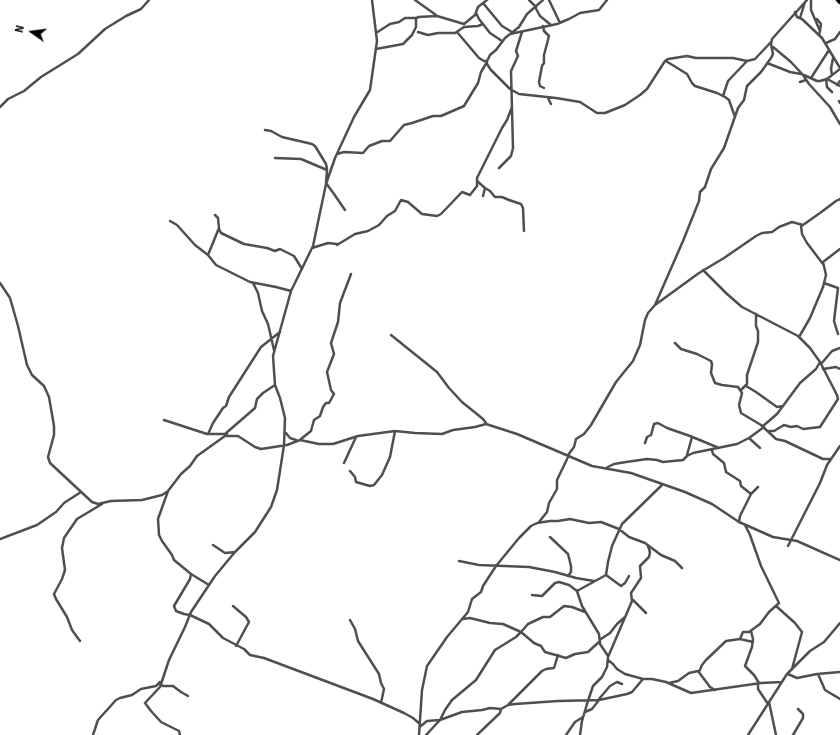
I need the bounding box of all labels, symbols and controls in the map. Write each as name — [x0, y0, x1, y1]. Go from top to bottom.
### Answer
north arrow — [12, 12, 52, 52]
text: N — [12, 24, 28, 34]

